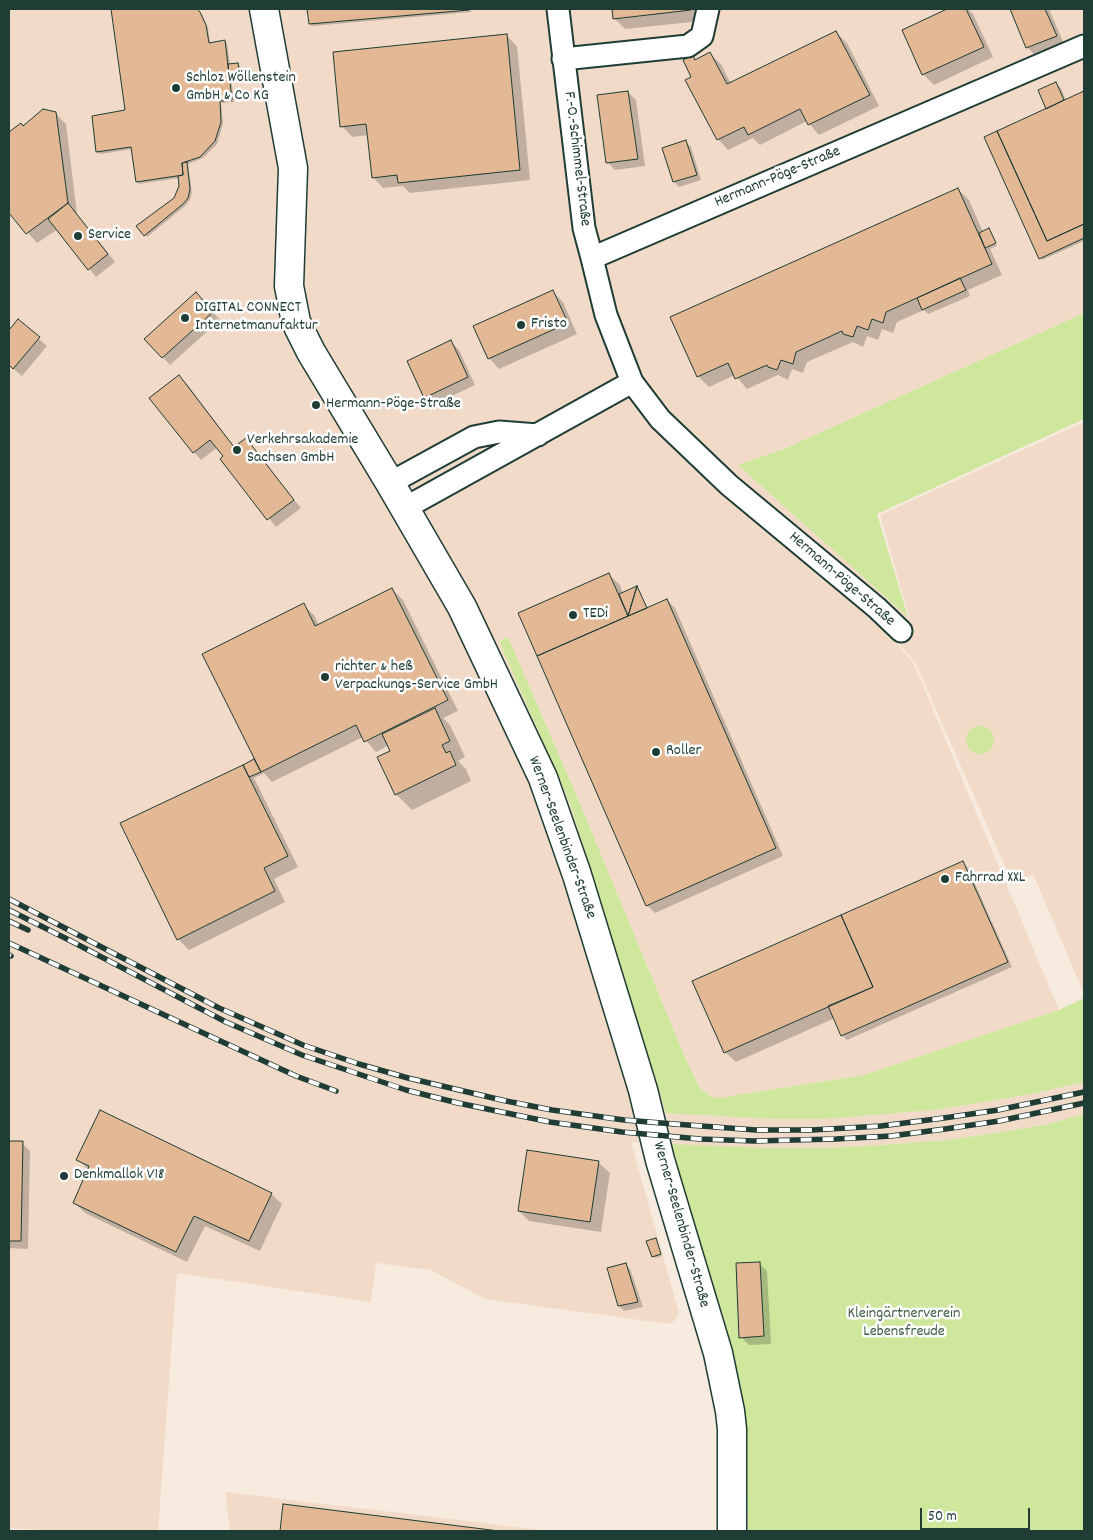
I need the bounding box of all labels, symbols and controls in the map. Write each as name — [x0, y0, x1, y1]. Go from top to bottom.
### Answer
place label: Schloz Wöllenstein GmbH & Co KG — [186, 69, 296, 107]
marker: Schloz Wöllenstein GmbH & Co KG — [170, 82, 182, 94]
street label: F.-O.-Schimmel-Straße — [558, 91, 594, 227]
street label: Hermann-Pöge-Straße — [712, 143, 844, 213]
place label: Service — [88, 226, 131, 246]
marker: Service — [72, 230, 84, 242]
place label: DIGITAL CONNECT Internetmanufaktur — [195, 299, 318, 337]
marker: DIGITAL CONNECT Internetmanufaktur — [179, 312, 191, 324]
place label: Fristo — [531, 315, 567, 335]
marker: Fristo — [515, 319, 527, 331]
place label: Hermann-Pöge-Straße — [326, 395, 461, 415]
marker: Hermann-Pöge-Straße — [310, 399, 322, 411]
place label: Verkehrsakademie Sachsen GmbH — [247, 431, 358, 469]
marker: Verkehrsakademie Sachsen GmbH — [231, 444, 243, 456]
street label: Hermann-Pöge-Straße — [784, 529, 898, 631]
place label: TEDi — [583, 605, 608, 625]
marker: TEDi — [567, 609, 579, 621]
place label: richter & heß Verpackungs-Service GmbH — [335, 658, 498, 696]
marker: richter & heß Verpackungs-Service GmbH — [319, 671, 331, 683]
place label: Roller — [666, 742, 702, 762]
marker: Roller — [650, 746, 662, 758]
street label: Werner-Seelenbinder-Straße — [523, 754, 599, 922]
place label: Fahrrad XXL — [955, 869, 1025, 889]
marker: Fahrrad XXL — [939, 873, 951, 885]
street label: Werner-Seelenbinder-Straße — [647, 1140, 713, 1310]
place label: Denkmallok V18 — [74, 1166, 164, 1186]
marker: Denkmallok V18 — [58, 1170, 70, 1182]
park label: Kleingärtnerverein Lebensfreude — [848, 1305, 960, 1343]
scale bar — [923, 1498, 1033, 1530]
text: 50 m — [928, 1506, 957, 1528]

